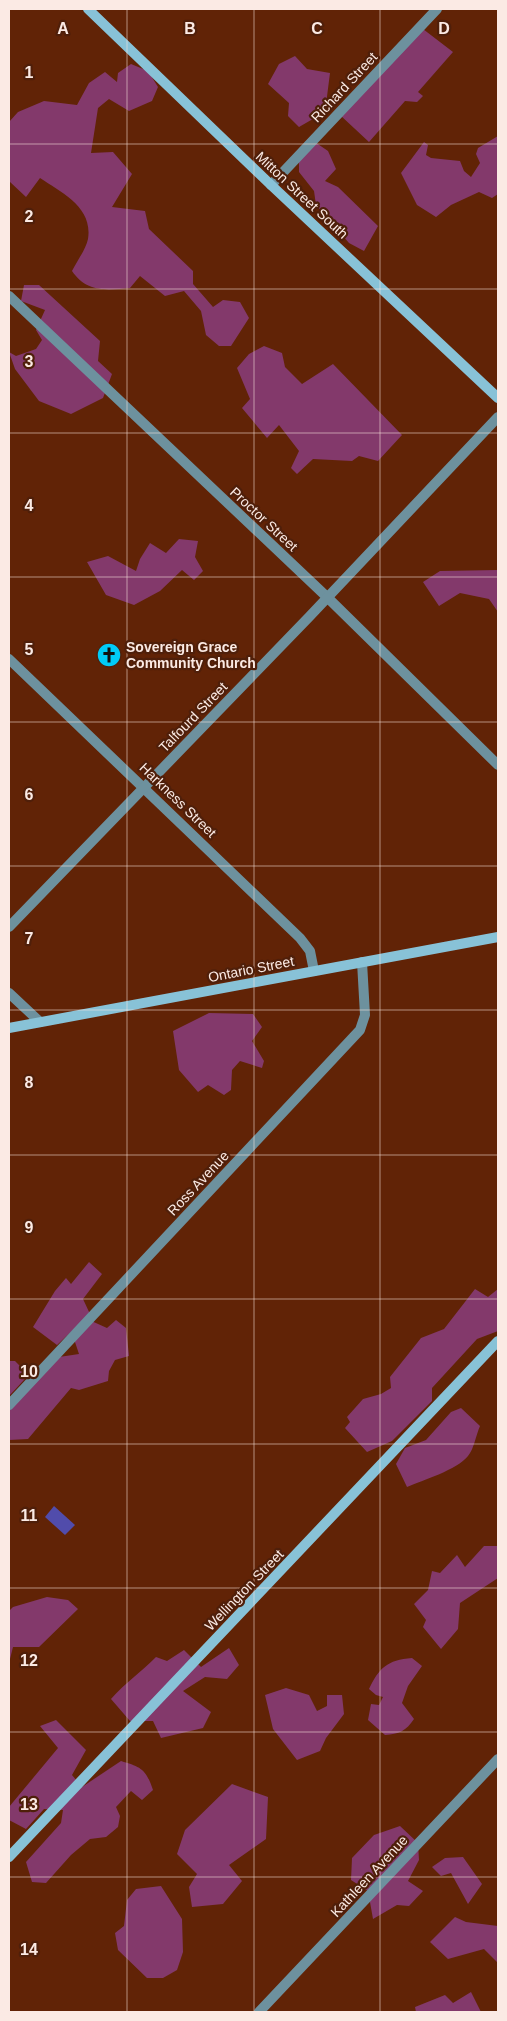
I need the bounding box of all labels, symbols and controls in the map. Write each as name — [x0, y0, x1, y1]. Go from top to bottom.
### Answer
text: A — [57, 20, 69, 37]
text: B — [184, 20, 196, 37]
text: C — [311, 20, 323, 37]
text: D — [438, 20, 450, 37]
street label: Richard Street — [308, 49, 380, 125]
text: 1 — [25, 64, 34, 81]
street label: Mitton Street South — [253, 148, 351, 242]
text: 2 — [25, 208, 34, 225]
text: 3 — [25, 353, 34, 370]
street label: Proctor Street — [227, 484, 301, 554]
text: 4 — [25, 497, 34, 514]
place label: Sovereign Grace Community Church — [126, 639, 256, 671]
text: 5 — [25, 641, 34, 658]
church icon: Sovereign Grace Community Church — [96, 642, 122, 668]
street label: Talfourd Street — [156, 679, 230, 755]
street label: Harkness Street — [136, 759, 220, 841]
text: 6 — [25, 786, 34, 803]
text: 7 — [25, 930, 34, 947]
street label: Ontario Street — [207, 953, 295, 985]
text: 8 — [25, 1074, 34, 1091]
street label: Ross Avenue — [164, 1147, 232, 1219]
text: 9 — [25, 1219, 34, 1236]
text: 10 — [20, 1363, 38, 1380]
text: 11 — [21, 1507, 38, 1524]
street label: Wellington Street — [201, 1546, 287, 1634]
text: 12 — [20, 1652, 38, 1669]
text: 13 — [20, 1796, 38, 1813]
street label: Kathleen Avenue — [327, 1832, 411, 1920]
text: 14 — [20, 1941, 38, 1958]

